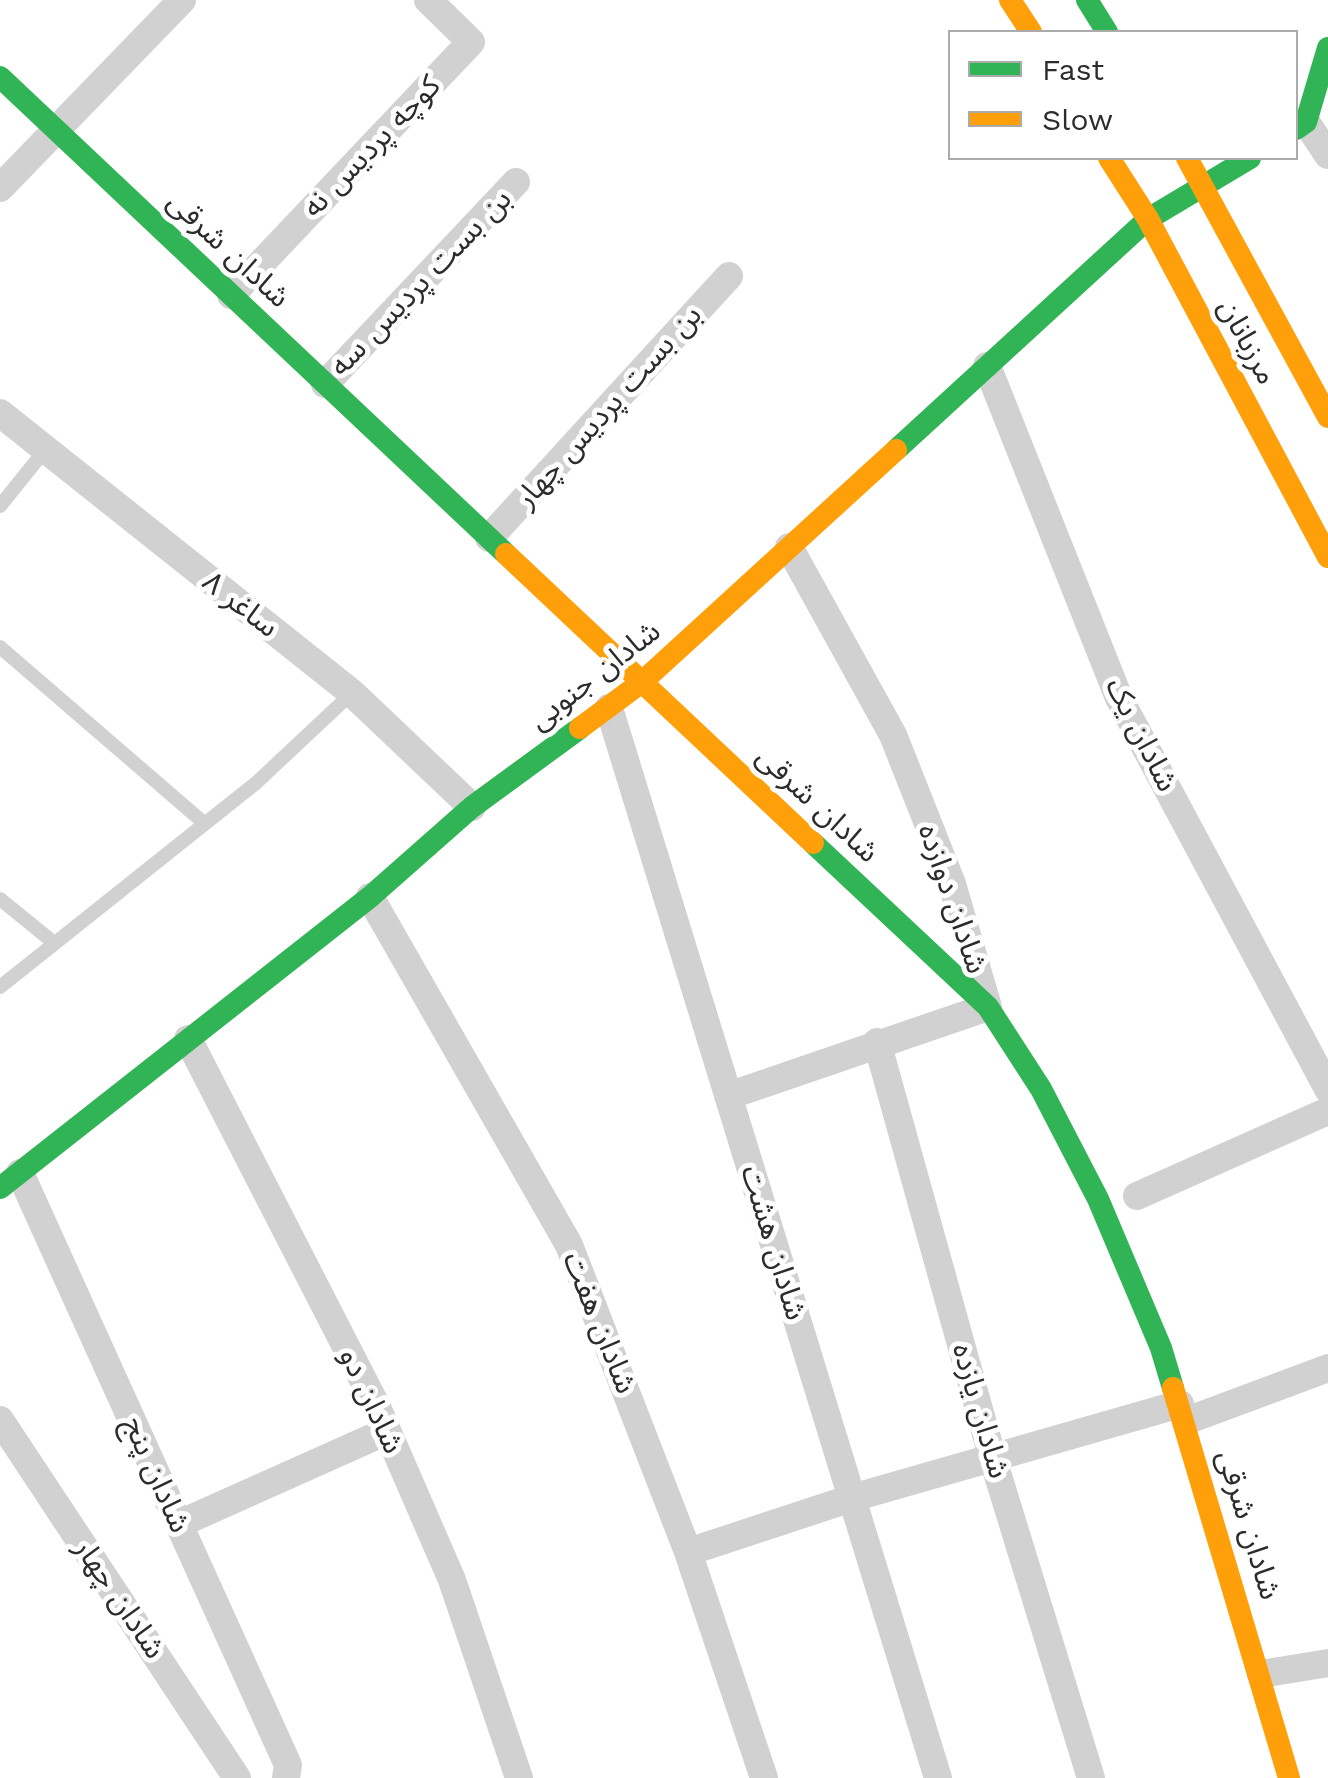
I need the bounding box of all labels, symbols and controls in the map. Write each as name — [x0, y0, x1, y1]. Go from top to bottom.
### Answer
legend — [948, 30, 1298, 160]
text: Fast — [1042, 52, 1104, 87]
street label: کوچه پردیس نه — [295, 69, 449, 225]
text: Slow — [1042, 102, 1113, 137]
street label: بن بست پردیس سه — [322, 182, 520, 384]
street label: شادان شرقی — [159, 184, 297, 316]
street label: مرزبانان — [1210, 293, 1284, 391]
street label: بن بست پردیس چهار — [508, 298, 710, 516]
street label: ساغر ٨ — [195, 564, 285, 646]
street label: شادان جنوبی — [522, 614, 668, 738]
street label: شادان یک — [1097, 672, 1185, 798]
street label: شادان شرقی — [748, 739, 886, 871]
street label: شادان دوازده — [910, 819, 994, 979]
street label: شادان هشت — [732, 1161, 814, 1325]
street label: شادان هفت — [554, 1247, 644, 1399]
street label: شادان یازده — [944, 1339, 1016, 1483]
street label: شادان دو — [331, 1343, 411, 1459]
street label: شادان پنج — [114, 1411, 198, 1539]
street label: شادان شرقی — [1208, 1446, 1288, 1604]
street label: شادان چهار — [66, 1532, 172, 1666]

